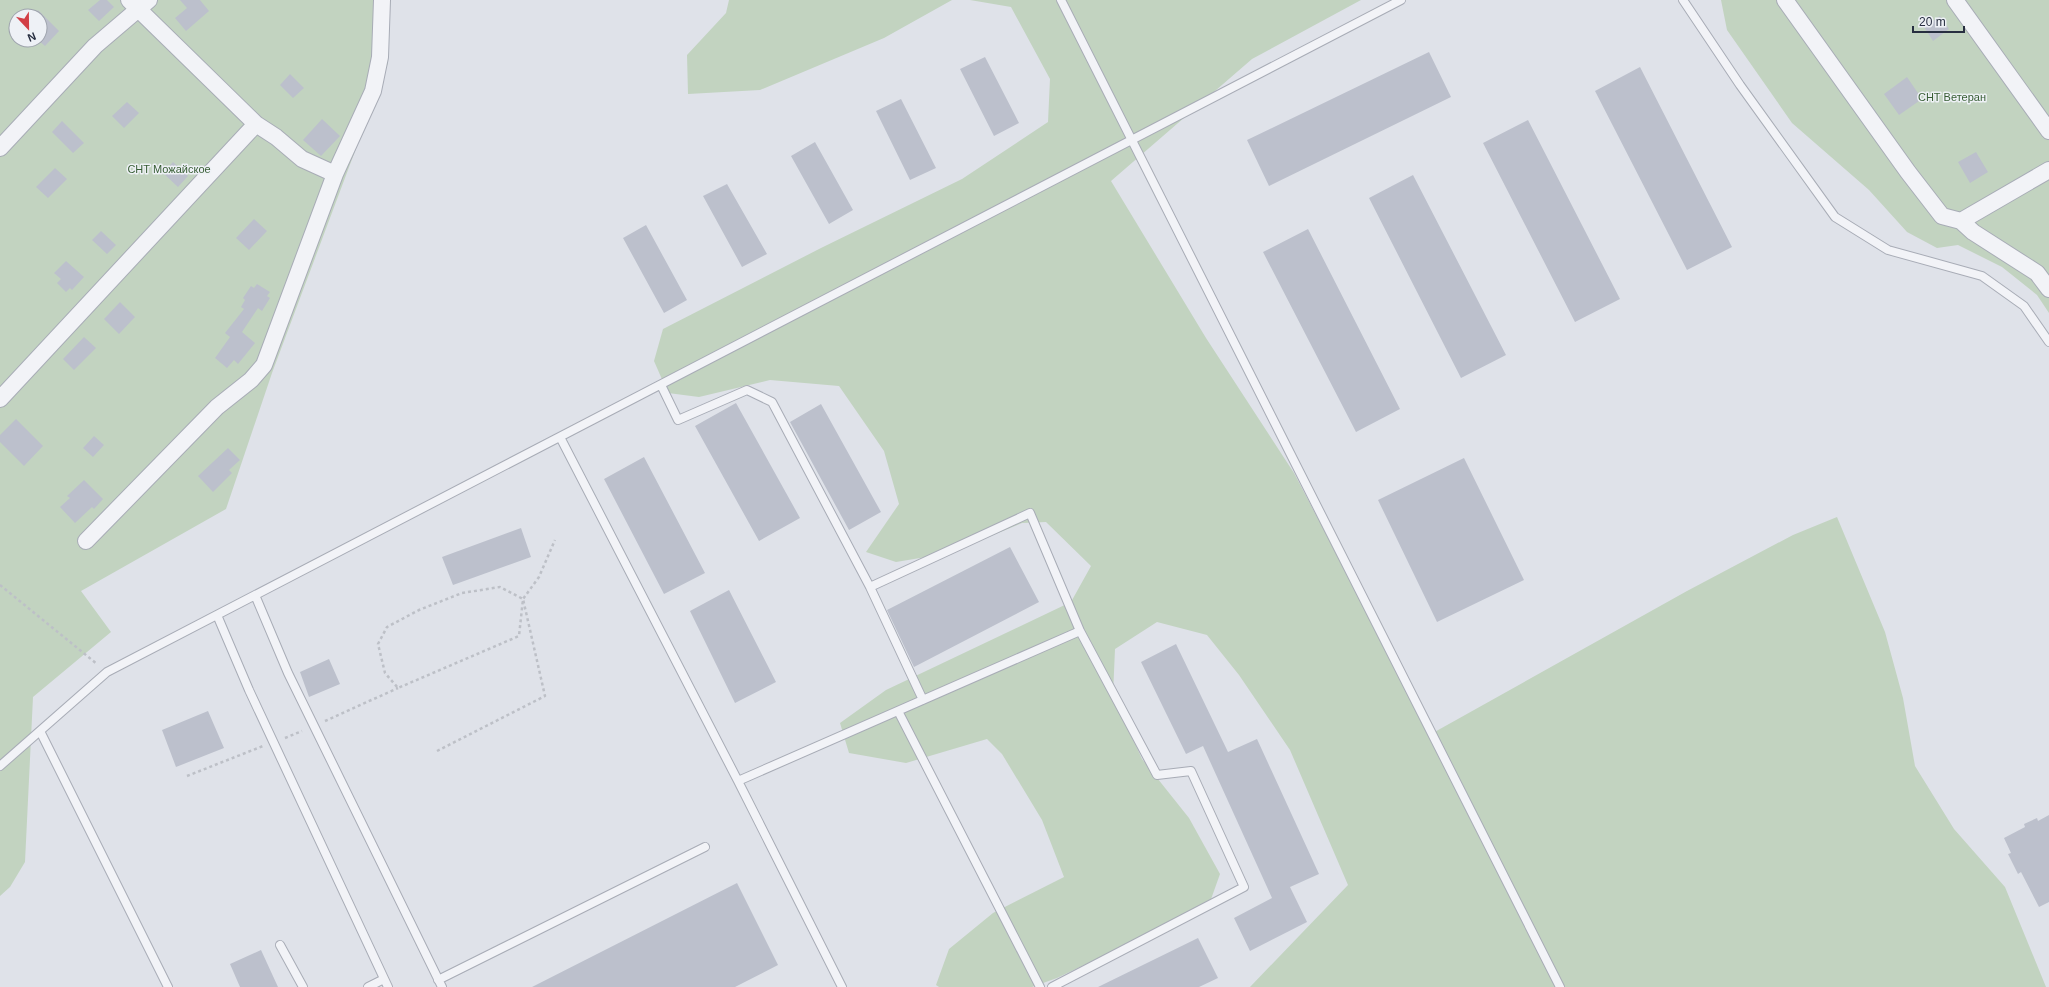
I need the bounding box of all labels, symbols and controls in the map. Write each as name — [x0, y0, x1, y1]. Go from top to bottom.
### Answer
north arrow — [8, 8, 48, 48]
scale bar — [1913, 8, 1964, 34]
text: 20 m — [1919, 15, 1946, 29]
text: N — [26, 30, 38, 44]
park label: СНТ Ветеран — [1918, 91, 1986, 103]
park label: СНТ Можайское — [127, 163, 211, 175]

